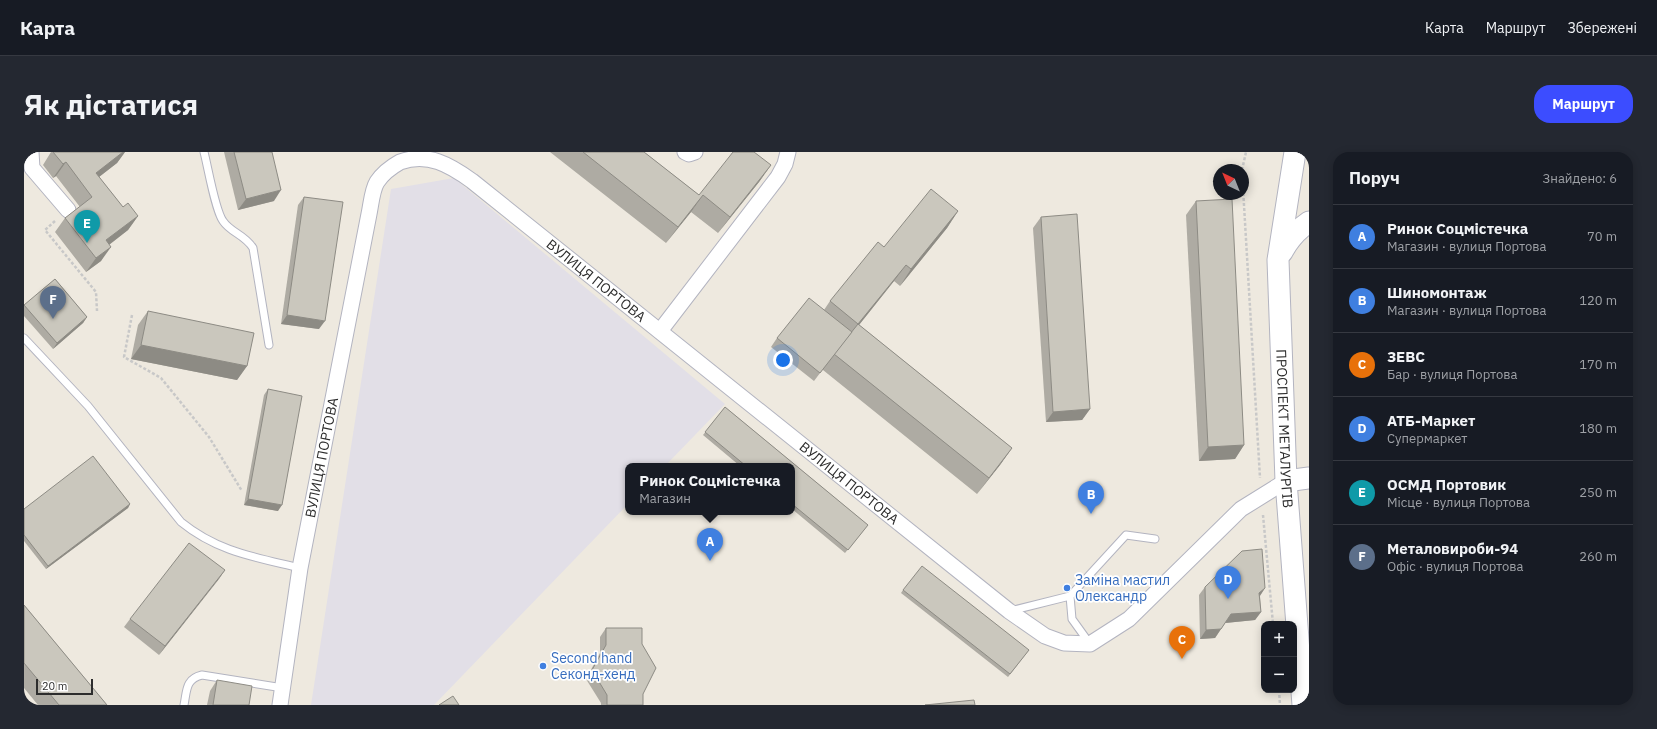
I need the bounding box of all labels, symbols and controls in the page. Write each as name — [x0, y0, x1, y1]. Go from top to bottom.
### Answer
text: Карта — [20, 16, 75, 40]
text: Карта — [1425, 19, 1464, 37]
text: Маршрут — [1486, 19, 1546, 37]
text: Збережені — [1568, 19, 1637, 37]
button: Маршрут — [1534, 85, 1633, 123]
text: Як дістатися — [24, 86, 198, 123]
north arrow — [1213, 164, 1249, 200]
text: Поруч — [1349, 167, 1400, 189]
text: Знайдено: 6 — [1543, 170, 1617, 187]
pin: E — [74, 210, 100, 243]
text: Ринок Соцмістечка — [1387, 219, 1528, 238]
text: A — [1358, 228, 1366, 245]
text: 70 m — [1587, 228, 1617, 245]
street label: ВУЛИЦЯ ПОРТОВА — [543, 235, 650, 326]
text: Магазин · вулиця Портова — [1387, 238, 1546, 255]
text: Шиномонтаж — [1387, 283, 1487, 302]
pin: F — [40, 286, 66, 319]
text: B — [1358, 292, 1366, 309]
text: 120 m — [1579, 292, 1617, 309]
text: Магазин · вулиця Портова — [1387, 302, 1546, 319]
text: ЗЕВС — [1387, 347, 1425, 366]
street label: ПРОСПЕКТ МЕТАЛУРГІВ — [1272, 349, 1297, 509]
your location — [773, 350, 793, 370]
text: C — [1358, 356, 1366, 373]
text: 170 m — [1579, 356, 1617, 373]
text: Бар · вулиця Портова — [1387, 366, 1517, 383]
street label: ВУЛИЦЯ ПОРТОВА — [301, 396, 342, 519]
text: АТБ-Маркет — [1387, 411, 1475, 430]
text: D — [1357, 420, 1367, 437]
text: 180 m — [1579, 420, 1617, 437]
text: Супермаркет — [1387, 430, 1467, 447]
street label: ВУЛИЦЯ ПОРТОВА — [796, 438, 902, 528]
popup — [625, 463, 795, 515]
text: Ринок Соцмістечка — [639, 471, 781, 490]
text: ОСМД Портовик — [1387, 475, 1506, 494]
pin: B — [1078, 481, 1104, 514]
text: E — [1358, 484, 1366, 501]
text: 250 m — [1579, 484, 1617, 501]
text: Магазин — [639, 490, 691, 507]
text: Місце · вулиця Портова — [1387, 494, 1530, 511]
pin: A — [697, 528, 723, 561]
text: Металовироби-94 — [1387, 539, 1518, 558]
text: F — [1358, 548, 1366, 565]
text: 260 m — [1579, 548, 1617, 565]
text: Офіс · вулиця Портова — [1387, 558, 1523, 575]
pin: D — [1215, 566, 1241, 599]
place label: Заміна мастил Олександр — [1075, 571, 1170, 605]
marker: Заміна мастил Олександр — [1062, 583, 1072, 593]
map controls — [1261, 621, 1297, 693]
button: + — [1261, 621, 1297, 657]
pin: C — [1169, 626, 1195, 659]
place label: Second hand Секонд-хенд — [551, 649, 635, 683]
button: − — [1261, 657, 1297, 693]
marker: Second hand Секонд-хенд — [538, 661, 548, 671]
scale bar — [36, 677, 93, 696]
text: 20 m — [42, 679, 67, 693]

